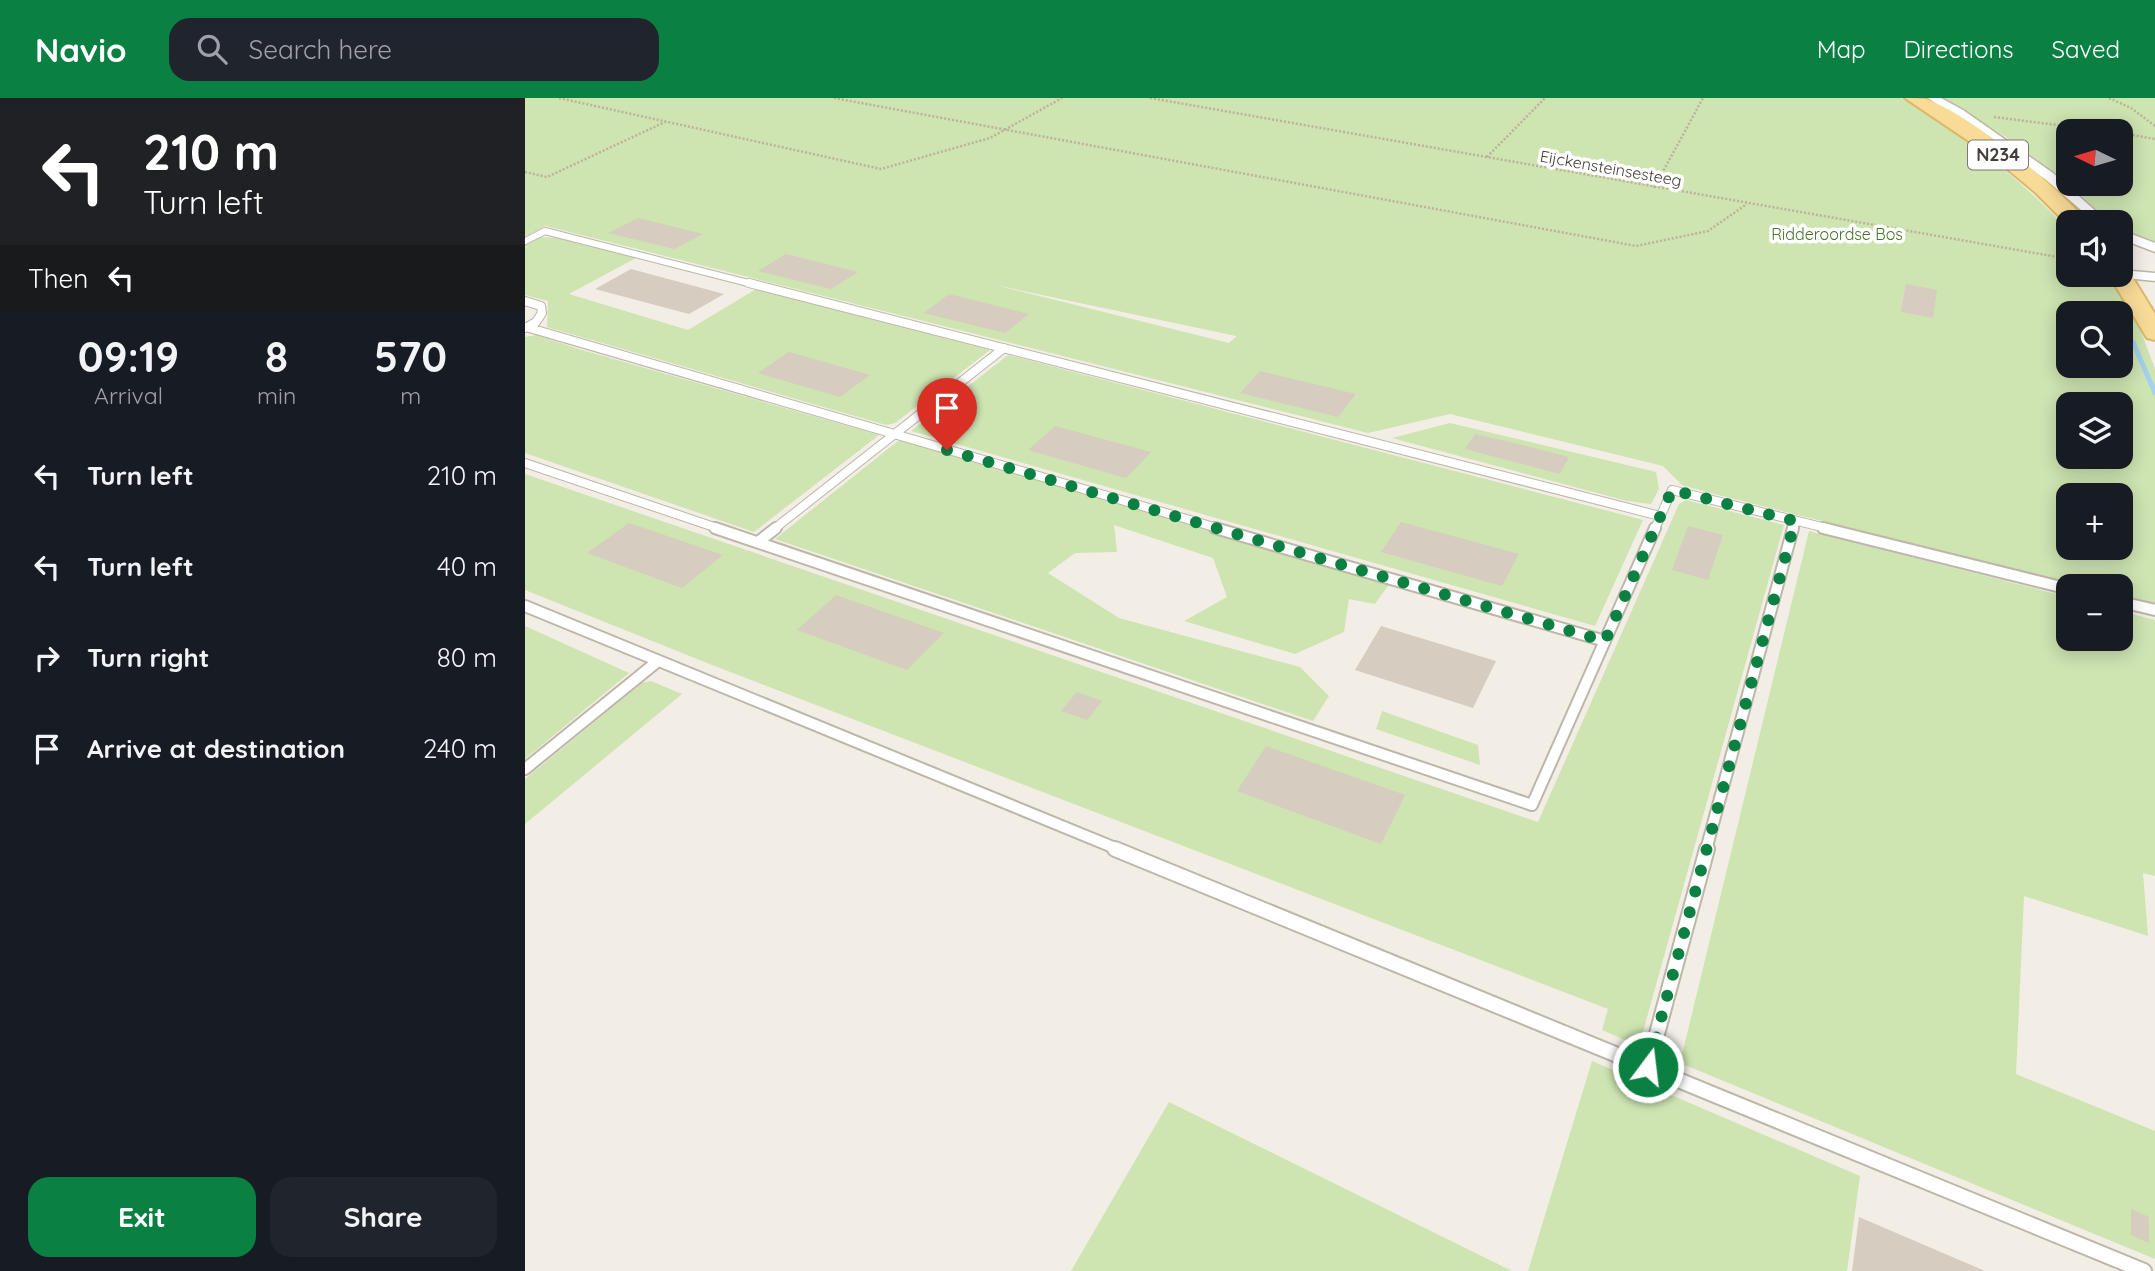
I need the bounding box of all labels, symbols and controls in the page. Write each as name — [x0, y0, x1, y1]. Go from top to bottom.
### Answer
search box — [169, 18, 659, 81]
text: Navio — [35, 29, 127, 70]
icon: search — [193, 30, 231, 68]
text: Search here — [249, 33, 392, 66]
text: Map — [1817, 34, 1866, 64]
text: Directions — [1904, 34, 2014, 64]
text: Saved — [2052, 34, 2120, 64]
north arrow — [2056, 119, 2133, 196]
map controls — [2056, 119, 2133, 651]
text: 210 m — [143, 121, 279, 182]
icon: left — [28, 126, 119, 217]
road number: N234 — [1968, 140, 2028, 170]
street label: Eijckensteinsesteeg — [1539, 146, 1683, 190]
text: Turn left — [143, 182, 264, 222]
button: sound — [2056, 210, 2133, 287]
park label: Ridderoordse Bos — [1771, 224, 1903, 244]
icon: left — [102, 259, 140, 297]
text: Then — [28, 262, 88, 295]
button: search — [2056, 301, 2133, 378]
text: 09:19 — [78, 330, 179, 383]
text: 8 — [265, 330, 288, 383]
text: 570 — [374, 330, 447, 383]
pin — [917, 378, 977, 450]
text: Arrival — [94, 381, 163, 410]
text: min — [257, 381, 296, 410]
text: m — [400, 381, 421, 410]
icon: arrive — [928, 389, 966, 427]
button: layers — [2056, 392, 2133, 469]
icon: left — [28, 457, 66, 495]
text: Turn left — [87, 459, 194, 492]
text: 210 m — [427, 459, 497, 492]
button: + — [2056, 483, 2133, 560]
icon: left — [28, 548, 66, 586]
text: Turn left — [87, 550, 194, 583]
text: 40 m — [437, 550, 497, 583]
button: − — [2056, 574, 2133, 651]
icon: right — [28, 639, 66, 677]
text: Turn right — [87, 641, 209, 674]
text: 80 m — [437, 641, 497, 674]
icon: arrive — [28, 730, 66, 768]
text: Arrive at destination — [87, 732, 345, 765]
text: 240 m — [423, 732, 497, 765]
position arrow — [1611, 1030, 1685, 1104]
button: Exit — [28, 1177, 256, 1257]
button: Share — [270, 1177, 497, 1257]

